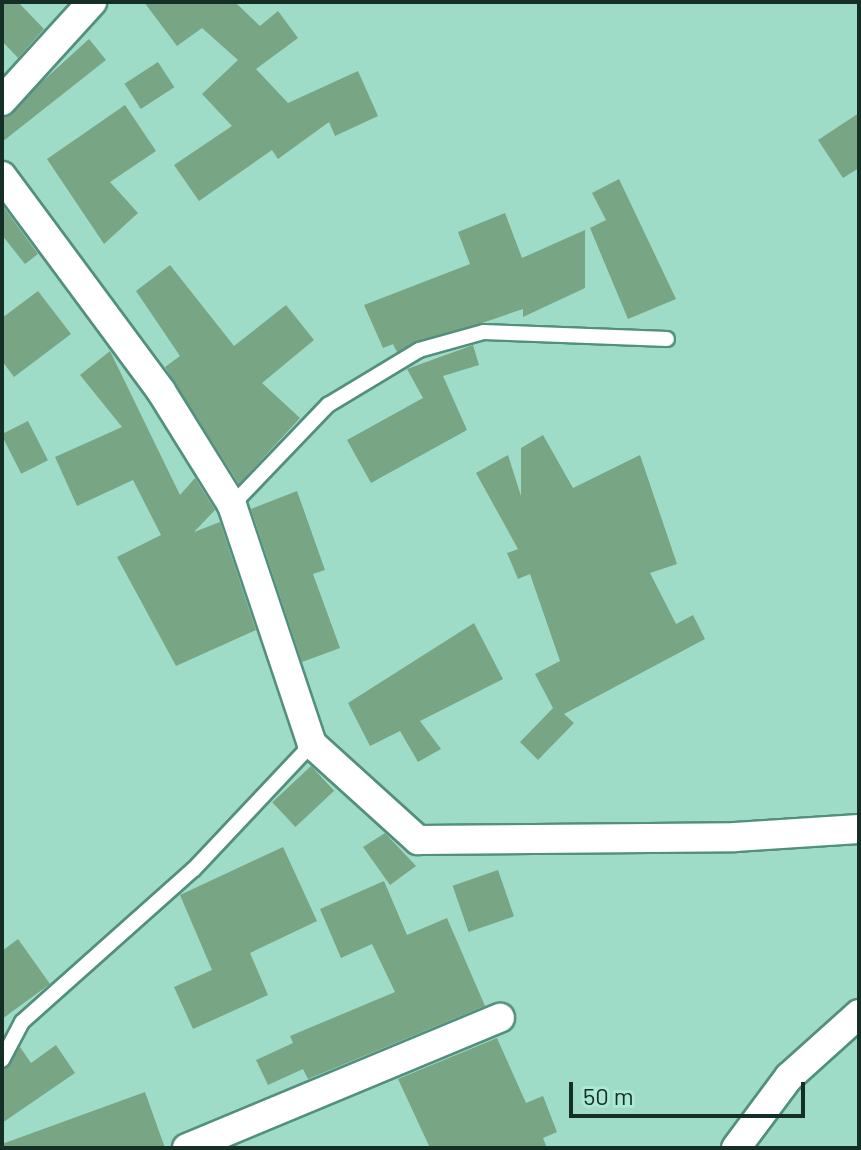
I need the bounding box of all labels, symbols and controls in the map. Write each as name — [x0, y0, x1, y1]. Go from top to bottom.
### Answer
scale bar — [573, 1066, 809, 1116]
text: 50 m — [583, 1081, 634, 1110]

